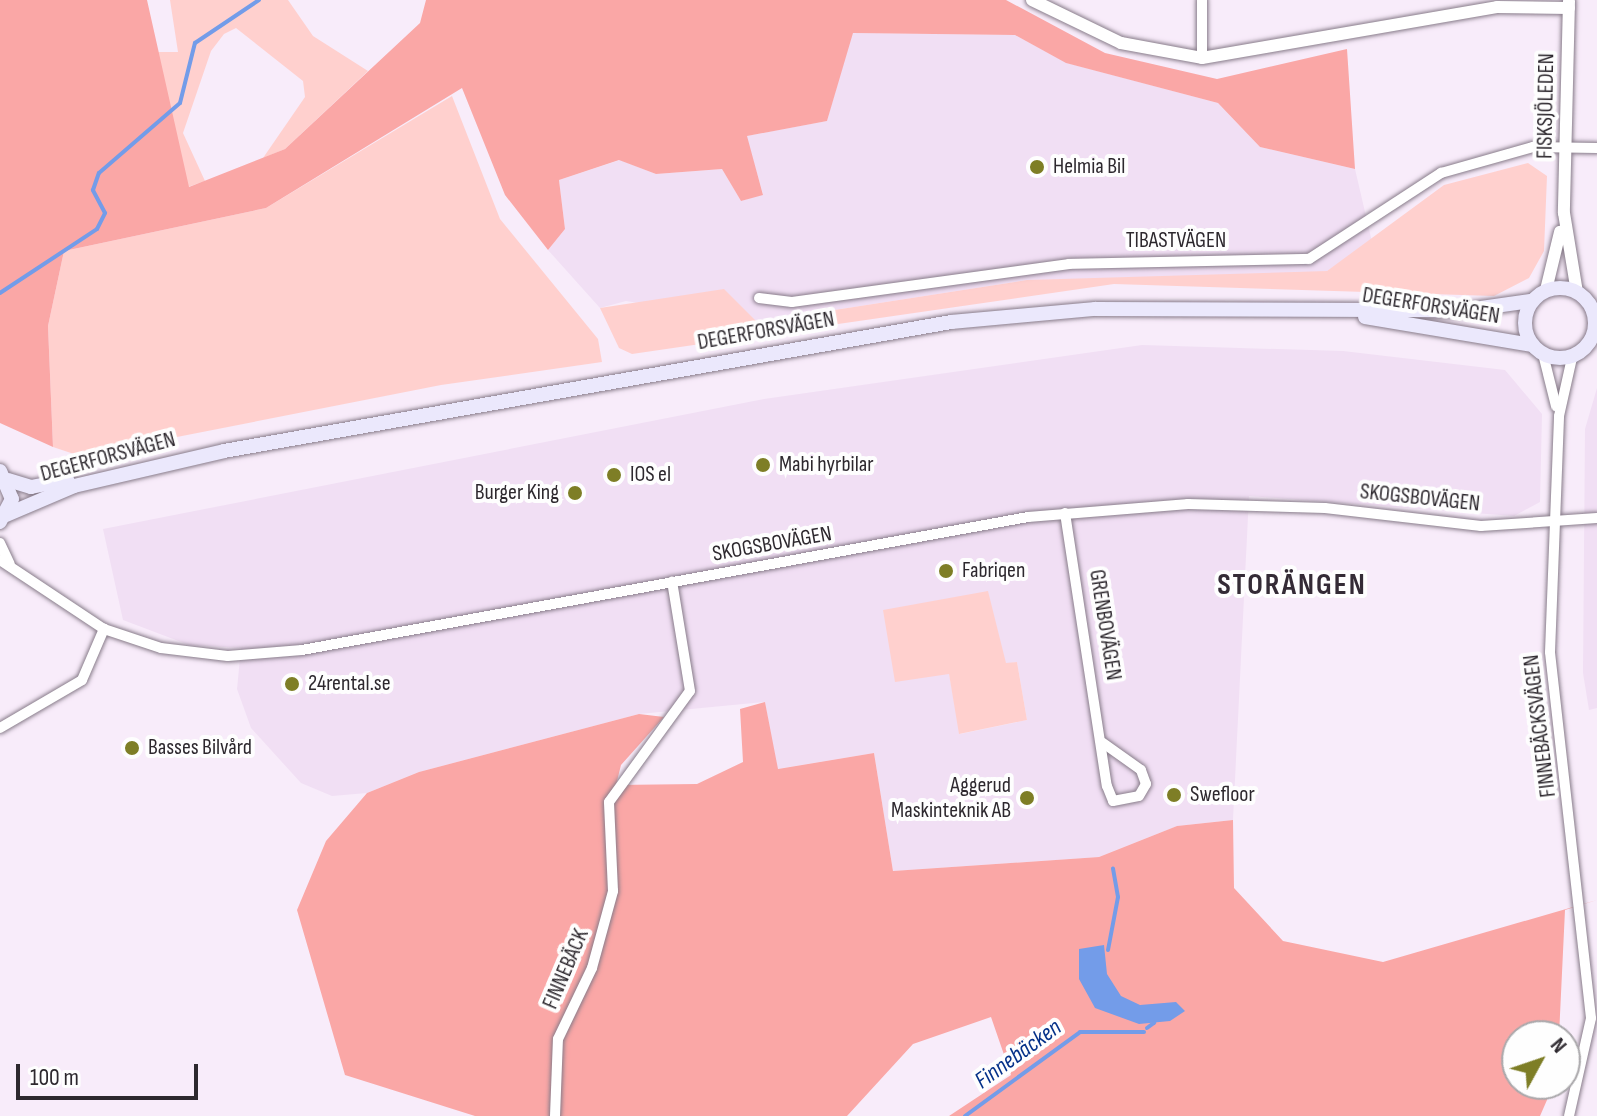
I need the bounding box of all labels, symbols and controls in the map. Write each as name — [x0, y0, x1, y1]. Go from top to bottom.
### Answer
street label: FISKSJÖLEDEN — [1532, 53, 1560, 159]
place label: Helmia Bil — [1053, 154, 1125, 180]
marker: Helmia Bil — [1028, 158, 1046, 176]
street label: TIBASTVÄGEN — [1126, 228, 1226, 254]
street label: DEGERFORSVÄGEN — [1361, 282, 1501, 330]
street label: DEGERFORSVÄGEN — [696, 306, 836, 356]
street label: DEGERFORSVÄGEN — [38, 426, 178, 488]
place label: Mabi hyrbilar — [779, 452, 874, 478]
marker: Mabi hyrbilar — [754, 456, 772, 474]
place label: IOS el — [630, 462, 671, 488]
marker: IOS el — [605, 466, 623, 484]
street label: SKOGSBOVÄGEN — [1359, 479, 1481, 517]
place label: Burger King — [475, 480, 559, 506]
marker: Burger King — [566, 484, 584, 502]
street label: SKOGSBOVÄGEN — [710, 521, 834, 567]
place label: Fabriqen — [962, 558, 1025, 584]
marker: Fabriqen — [937, 562, 955, 580]
district label: STORÄNGEN — [1217, 567, 1367, 603]
street label: GRENBOVÄGEN — [1083, 568, 1127, 682]
street label: FINNEBÄCKSVÄGEN — [1518, 653, 1562, 799]
place label: 24rental.se — [308, 671, 391, 697]
marker: 24rental.se — [283, 675, 301, 693]
place label: Basses Bilvård — [148, 735, 252, 761]
marker: Basses Bilvård — [123, 739, 141, 757]
place label: Aggerud Maskinteknik AB — [891, 772, 1011, 824]
place label: Swefloor — [1190, 782, 1255, 808]
marker: Swefloor — [1165, 786, 1183, 804]
marker: Aggerud Maskinteknik AB — [1018, 789, 1036, 807]
street label: FINNEBÄCK — [537, 925, 595, 1013]
water label: Finnebäcken — [969, 1013, 1067, 1095]
north arrow — [1501, 1020, 1581, 1100]
text: N — [1544, 1032, 1572, 1059]
scale bar — [20, 1048, 202, 1098]
text: 100 m — [30, 1063, 79, 1092]

